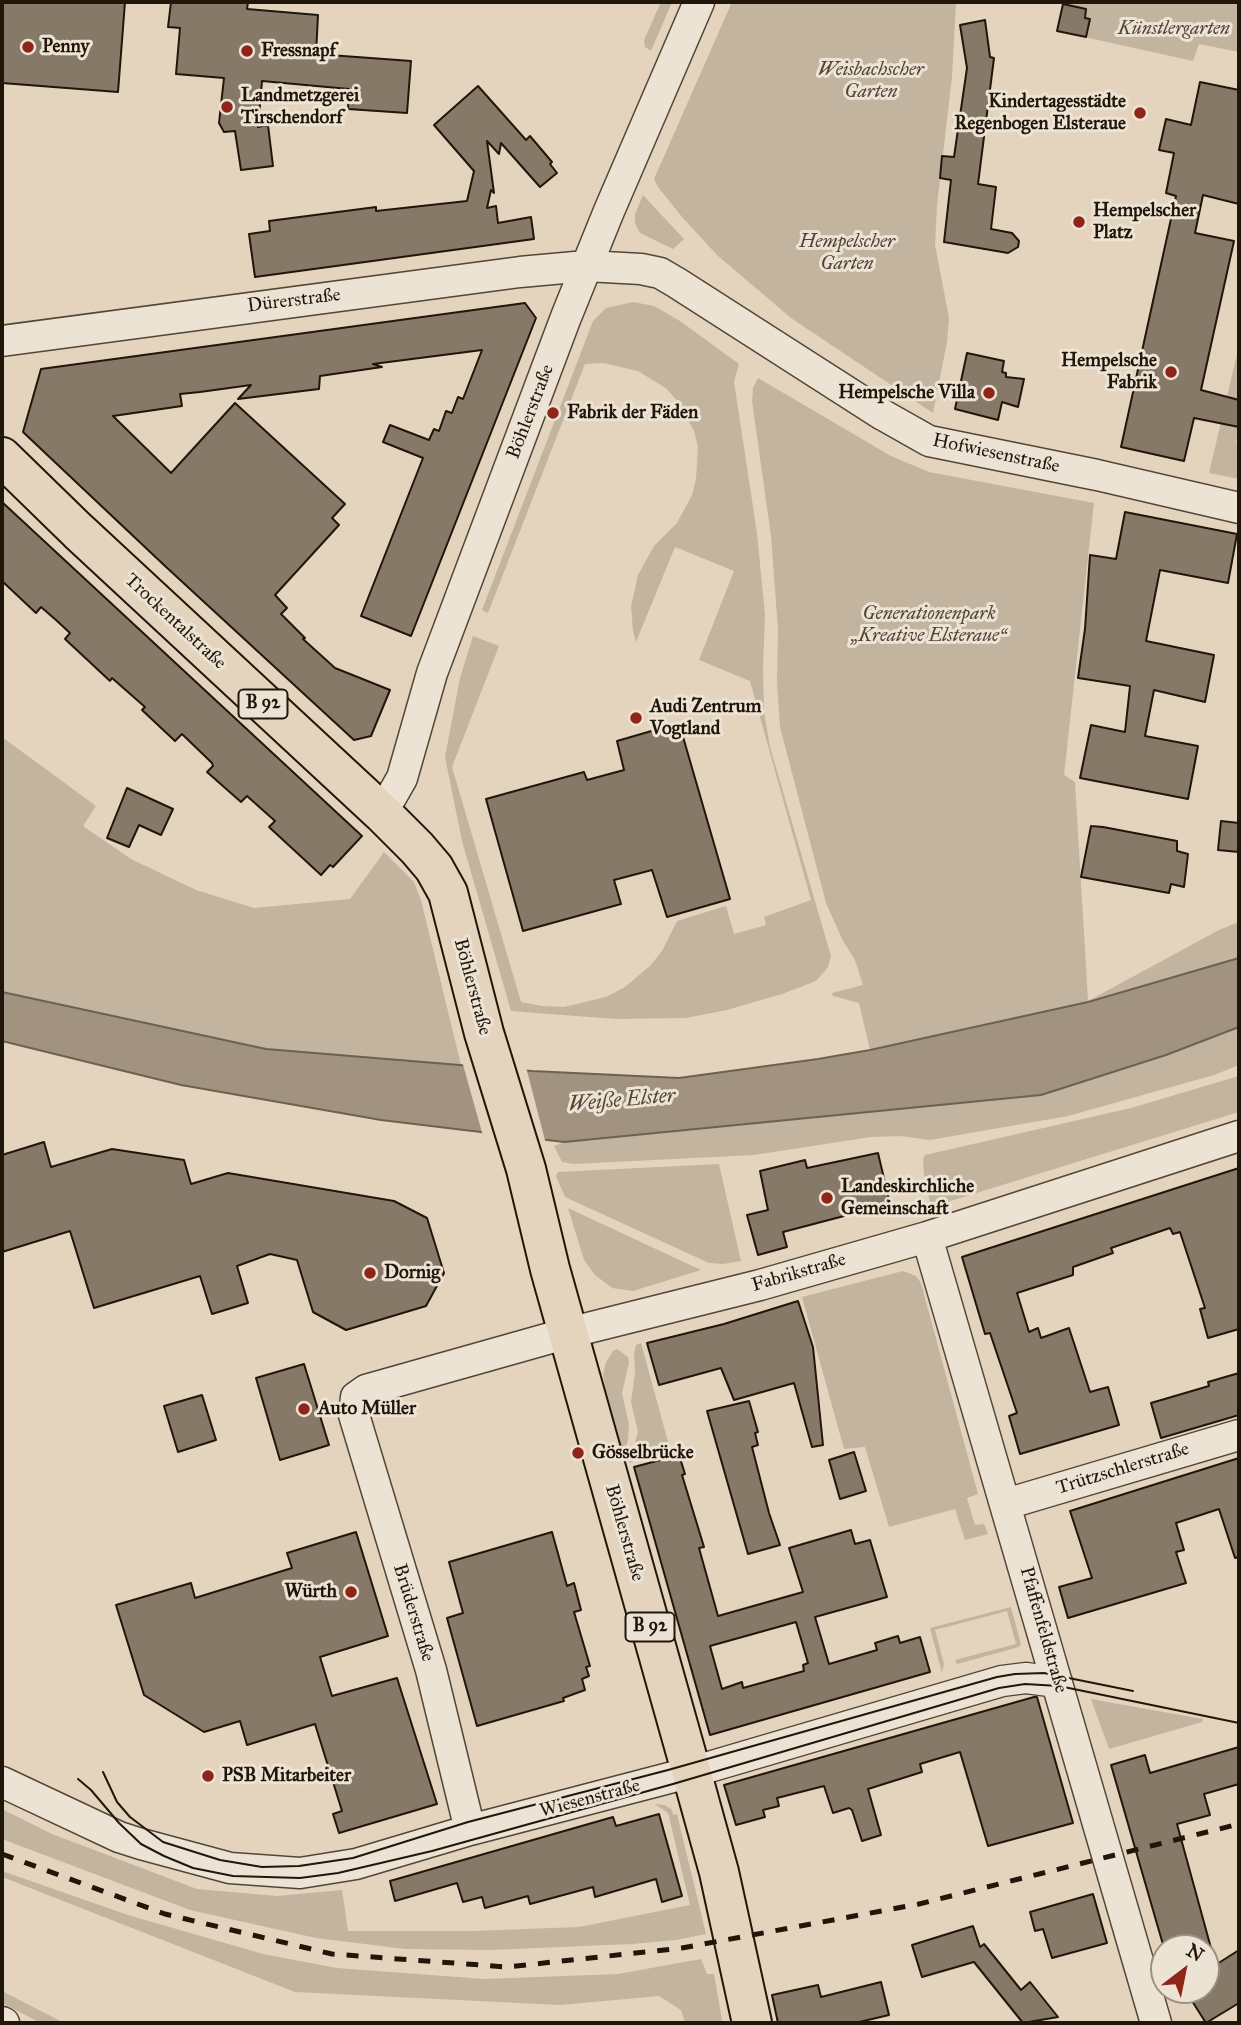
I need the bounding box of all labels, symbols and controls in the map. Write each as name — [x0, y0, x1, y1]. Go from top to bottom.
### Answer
park label: Künstlergarten — [1118, 18, 1230, 40]
place label: Penny — [42, 36, 89, 58]
marker: Penny — [20, 39, 36, 55]
place label: Fressnapf — [261, 40, 336, 62]
marker: Fressnapf — [239, 43, 255, 59]
park label: Weisbachscher Garten — [818, 59, 924, 103]
place label: Landmetzgerei Tirschendorf — [241, 85, 359, 129]
place label: Kindertagesstädte Regenbogen Elsteraue — [954, 91, 1126, 135]
marker: Landmetzgerei Tirschendorf — [219, 99, 235, 115]
marker: Kindertagesstädte Regenbogen Elsteraue — [1132, 105, 1148, 121]
place label: Hempelscher Platz — [1093, 200, 1196, 244]
marker: Hempelscher Platz — [1071, 214, 1087, 230]
park label: Hempelscher Garten — [799, 231, 895, 275]
street label: Dürerstraße — [246, 284, 342, 318]
place label: Hempelsche Fabrik — [1061, 350, 1157, 394]
street label: Böhlerstraße — [503, 362, 559, 462]
marker: Hempelsche Fabrik — [1163, 364, 1179, 380]
place label: Hempelsche Villa — [838, 382, 975, 404]
marker: Hempelsche Villa — [981, 385, 997, 401]
place label: Fabrik der Fäden — [567, 402, 698, 424]
marker: Fabrik der Fäden — [545, 405, 561, 421]
street label: Hofwiesenstraße — [930, 429, 1062, 479]
street label: Trockentalstraße — [119, 569, 231, 675]
park label: Generationenpark „Kreative Elsteraue“ — [851, 603, 1007, 647]
road number: B 92 — [238, 690, 288, 718]
place label: Audi Zentrum Vogtland — [650, 696, 762, 740]
marker: Audi Zentrum Vogtland — [628, 710, 644, 726]
street label: Böhlerstraße — [448, 936, 496, 1038]
water label: Weiße Elster — [568, 1084, 676, 1118]
place label: Landeskirchliche Gemeinschaft — [841, 1176, 974, 1220]
marker: Landeskirchliche Gemeinschaft — [819, 1190, 835, 1206]
street label: Fabrikstraße — [749, 1249, 849, 1297]
place label: Dornig — [384, 1262, 440, 1284]
marker: Dornig — [362, 1265, 378, 1281]
place label: Auto Müller — [318, 1398, 416, 1420]
marker: Auto Müller — [296, 1401, 312, 1417]
street label: Trützschlerstraße — [1054, 1438, 1192, 1500]
place label: Gösselbrücke — [592, 1442, 694, 1464]
marker: Gösselbrücke — [570, 1445, 586, 1461]
street label: Böhlerstraße — [599, 1482, 649, 1584]
street label: Brüderstraße — [387, 1561, 439, 1665]
street label: Pfaffenfeldstraße — [1014, 1564, 1072, 1696]
place label: Würth — [285, 1581, 337, 1603]
marker: Würth — [343, 1584, 359, 1600]
road number: B 92 — [626, 1612, 674, 1642]
place label: PSB Mitarbeiter — [222, 1765, 351, 1787]
marker: PSB Mitarbeiter — [200, 1768, 216, 1784]
street label: Wiesenstraße — [537, 1775, 643, 1823]
north arrow — [1150, 1934, 1220, 2004]
text: N — [1182, 1938, 1208, 1966]

